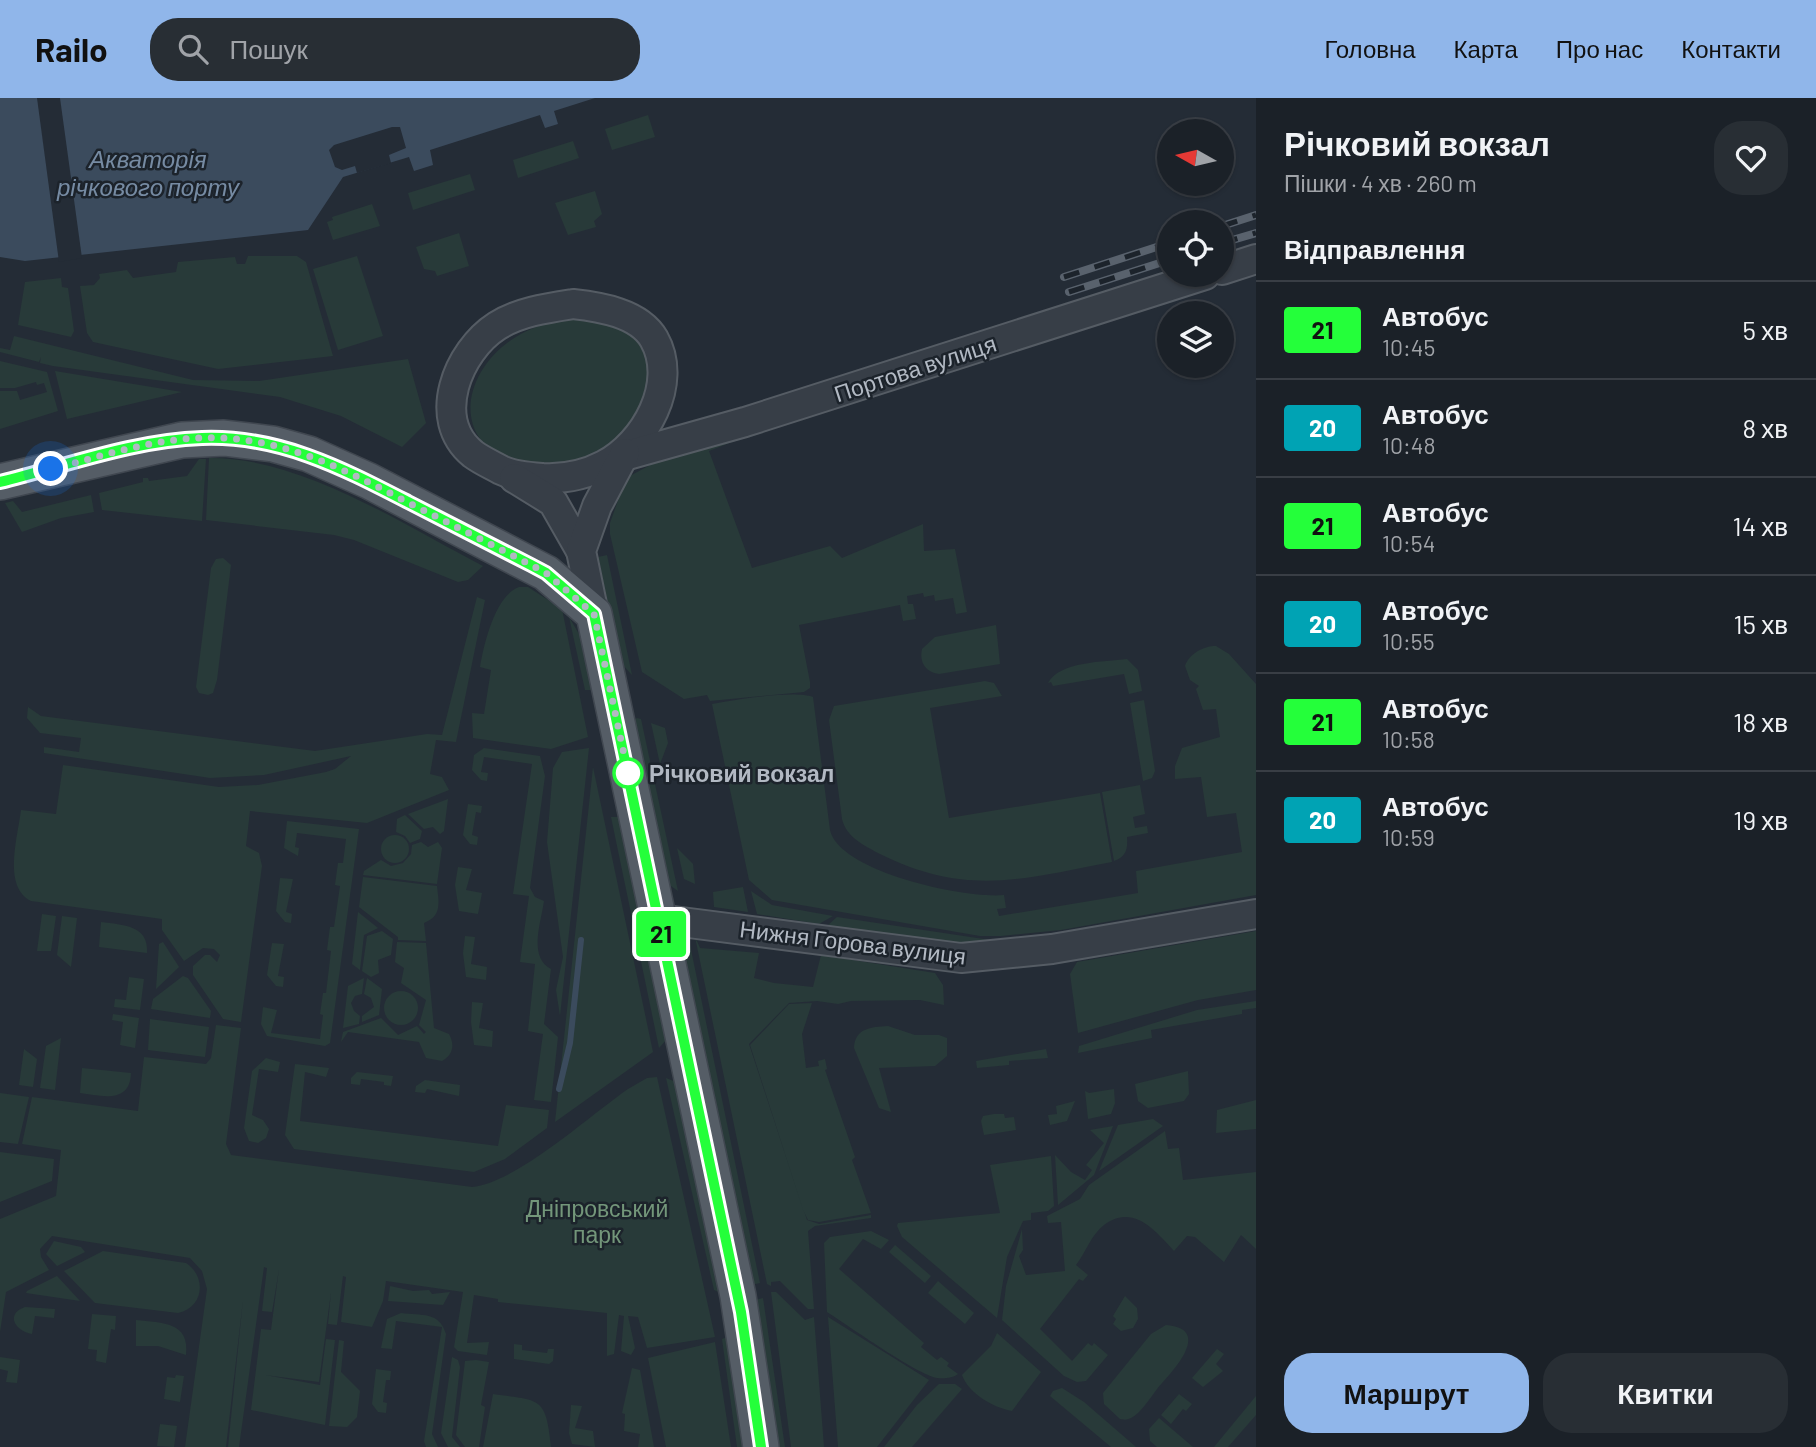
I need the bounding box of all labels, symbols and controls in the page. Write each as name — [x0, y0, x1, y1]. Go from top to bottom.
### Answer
search box — [150, 18, 640, 81]
text: Railo — [35, 29, 108, 69]
icon: search — [174, 30, 212, 68]
text: Пошук — [230, 33, 308, 64]
text: Головна — [1324, 34, 1416, 63]
text: Карта — [1454, 34, 1518, 63]
text: Про нас — [1556, 34, 1643, 63]
text: Контакти — [1681, 34, 1781, 63]
north arrow — [1157, 119, 1234, 196]
map controls — [1157, 119, 1234, 378]
button: heart — [1714, 121, 1788, 195]
text: Річковий вокзал — [1284, 123, 1550, 163]
water label: Акваторія річкового порту — [56, 144, 241, 201]
text: Пішки · 4 хв · 260 m — [1284, 169, 1477, 197]
button: locate — [1157, 210, 1234, 287]
text: Відправлення — [1284, 233, 1465, 264]
text: Автобус — [1382, 300, 1489, 331]
button: layers — [1157, 301, 1234, 378]
text: 5 хв — [1743, 314, 1788, 345]
text: 21 — [1312, 315, 1333, 344]
street label: Портова вулиця — [830, 329, 1000, 407]
text: 10:45 — [1382, 333, 1435, 361]
text: Автобус — [1382, 398, 1489, 429]
text: 8 хв — [1742, 412, 1788, 443]
text: 20 — [1309, 413, 1336, 442]
text: 10:48 — [1382, 431, 1436, 459]
your location — [33, 451, 68, 486]
text: Автобус — [1382, 496, 1489, 527]
text: 14 хв — [1733, 510, 1788, 541]
text: 21 — [1312, 511, 1333, 540]
text: 10:54 — [1382, 529, 1435, 557]
text: Автобус — [1382, 594, 1489, 625]
text: 15 хв — [1734, 608, 1788, 639]
text: 20 — [1309, 609, 1336, 638]
text: 10:55 — [1382, 627, 1435, 655]
text: Автобус — [1382, 692, 1489, 723]
text: 18 хв — [1733, 706, 1788, 737]
text: 21 — [1312, 707, 1333, 736]
text: 10:58 — [1382, 725, 1435, 753]
marker: Річковий вокзал — [613, 758, 643, 788]
place label: Річковий вокзал — [649, 759, 834, 787]
text: Автобус — [1382, 790, 1489, 821]
text: 19 хв — [1733, 804, 1788, 835]
text: 20 — [1309, 805, 1336, 834]
text: 10:59 — [1382, 823, 1435, 851]
line badge: 21 — [630, 911, 692, 957]
street label: Нижня Горова вулиця — [738, 914, 968, 970]
text: 21 — [650, 919, 672, 948]
park label: Дніпровський парк — [526, 1194, 668, 1248]
button: Маршрут — [1284, 1353, 1529, 1433]
button: Квитки — [1543, 1353, 1788, 1433]

